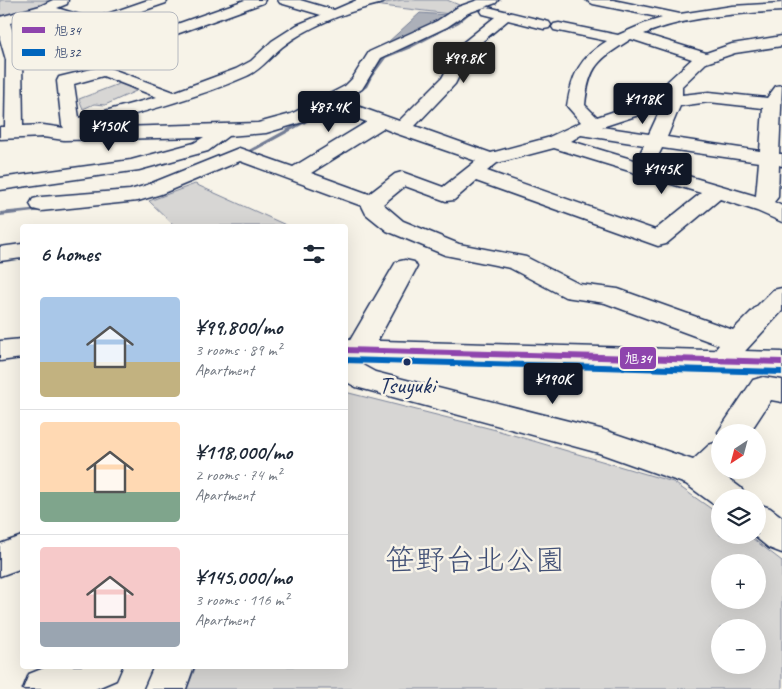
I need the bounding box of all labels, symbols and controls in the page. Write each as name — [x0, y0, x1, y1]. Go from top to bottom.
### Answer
legend — [12, 12, 178, 70]
text: 旭34 — [54, 22, 82, 39]
pin: ¥99.8K — [423, 42, 505, 84]
text: 旭32 — [54, 44, 82, 61]
text: ¥99.8K — [444, 48, 484, 68]
pin: ¥118K — [608, 82, 678, 125]
text: ¥118K — [625, 89, 661, 109]
pin: ¥87.4K — [288, 90, 370, 133]
text: ¥87.4K — [309, 97, 349, 117]
pin: ¥150K — [74, 110, 144, 152]
text: ¥150K — [91, 116, 127, 136]
pin: ¥145K — [627, 152, 697, 195]
text: ¥145K — [644, 159, 680, 179]
icon: filters — [300, 240, 328, 268]
text: 6 homes — [40, 241, 100, 267]
text: ¥99,800/mo — [195, 314, 282, 340]
icon: home — [80, 317, 140, 377]
text: 3 rooms · 89 m² — [195, 340, 281, 360]
line badge: 旭34 — [619, 346, 657, 370]
text: 旭34 — [625, 350, 653, 367]
marker: Tsuyuki — [402, 357, 412, 367]
text: Apartment — [195, 360, 254, 380]
pin: ¥190K — [518, 362, 588, 405]
text: ¥190K — [535, 369, 571, 389]
place label: Tsuyuki — [379, 370, 439, 400]
north arrow — [711, 424, 766, 479]
map controls — [711, 424, 766, 674]
text: ¥118,000/mo — [195, 439, 292, 465]
icon: home — [80, 442, 140, 502]
text: 2 rooms · 74 m² — [195, 465, 281, 485]
text: Apartment — [195, 485, 254, 505]
button: layers — [711, 489, 766, 544]
park label: 笹野台北公園 — [385, 541, 565, 579]
button: + — [711, 554, 766, 609]
text: ¥145,000/mo — [195, 564, 292, 590]
icon: home — [80, 567, 140, 627]
text: 3 rooms · 116 m² — [195, 590, 289, 610]
text: Apartment — [195, 610, 254, 630]
button: − — [711, 619, 766, 674]

